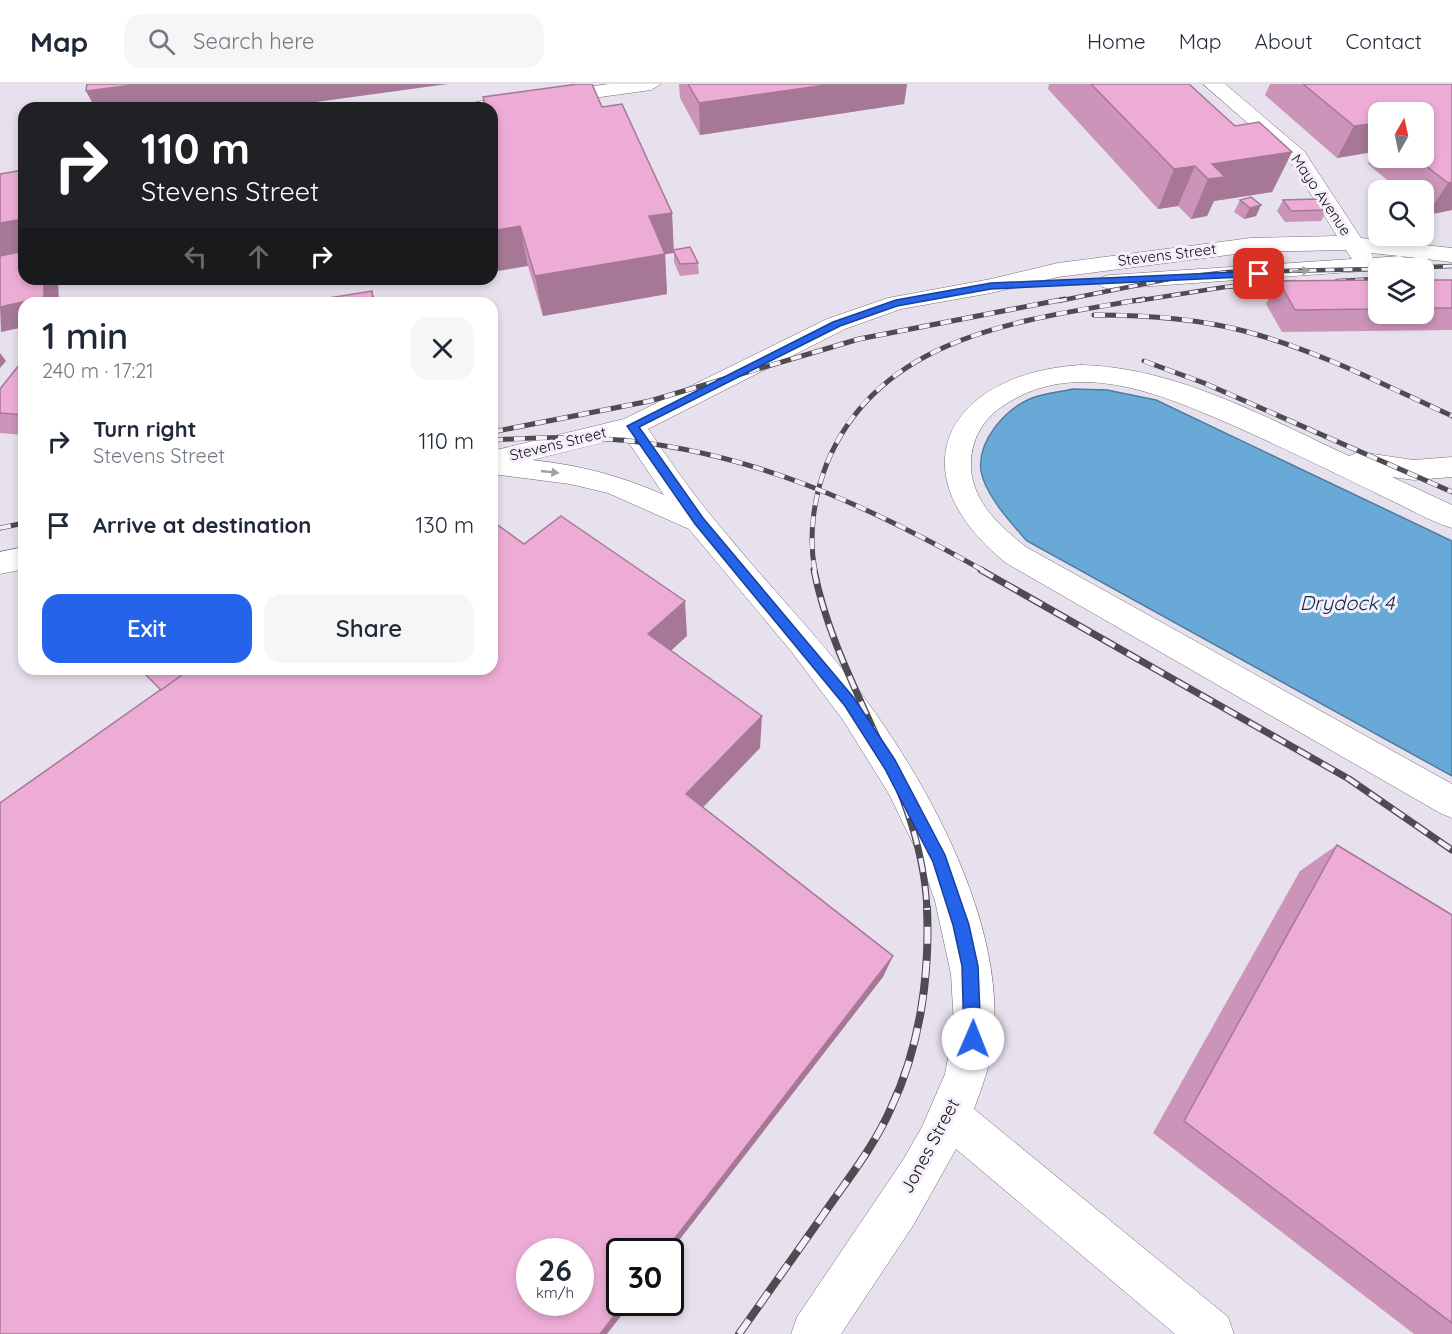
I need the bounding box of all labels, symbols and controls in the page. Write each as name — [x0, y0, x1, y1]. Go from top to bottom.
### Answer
search box — [124, 14, 544, 68]
text: Map — [30, 24, 88, 59]
icon: search — [145, 25, 178, 58]
text: Search here — [193, 27, 315, 55]
text: Home — [1087, 28, 1146, 54]
text: Map — [1179, 28, 1222, 54]
text: About — [1255, 28, 1313, 54]
text: Contact — [1346, 28, 1422, 54]
north arrow — [1368, 102, 1434, 168]
map controls — [1368, 102, 1434, 324]
text: 110 m — [141, 122, 250, 175]
icon: right — [42, 126, 120, 204]
street label: Mayo Avenue — [1287, 150, 1356, 239]
text: Stevens Street — [141, 174, 319, 208]
button: search — [1368, 180, 1434, 246]
street label: Stevens Street — [1117, 239, 1217, 270]
icon: left — [179, 240, 212, 273]
icon: ahead — [242, 240, 275, 273]
icon: right — [305, 240, 338, 273]
pin — [1233, 248, 1284, 299]
icon: arrive — [1242, 257, 1275, 290]
button: layers — [1368, 258, 1434, 324]
one-way arrow — [1292, 266, 1311, 276]
text: 1 min — [42, 313, 128, 358]
button: close — [411, 317, 474, 380]
text: 240 m · 17:21 — [42, 358, 154, 383]
text: Turn right — [93, 415, 197, 443]
street label: Stevens Street — [508, 422, 608, 465]
icon: right — [42, 425, 75, 458]
text: 110 m — [419, 427, 474, 455]
text: Stevens Street — [93, 443, 225, 468]
one-way arrow — [541, 467, 560, 477]
icon: arrive — [42, 509, 75, 542]
text: Arrive at destination — [93, 511, 311, 539]
text: 130 m — [415, 511, 474, 539]
water label: Drydock 4 — [1300, 590, 1396, 615]
button: Exit — [42, 594, 252, 663]
button: Share — [264, 594, 474, 663]
position arrow — [941, 1007, 1005, 1071]
street label: Jones Street — [895, 1094, 964, 1197]
speed limit sign: 30 — [606, 1238, 684, 1316]
text: 26 — [538, 1251, 572, 1289]
text: km/h — [536, 1283, 574, 1302]

